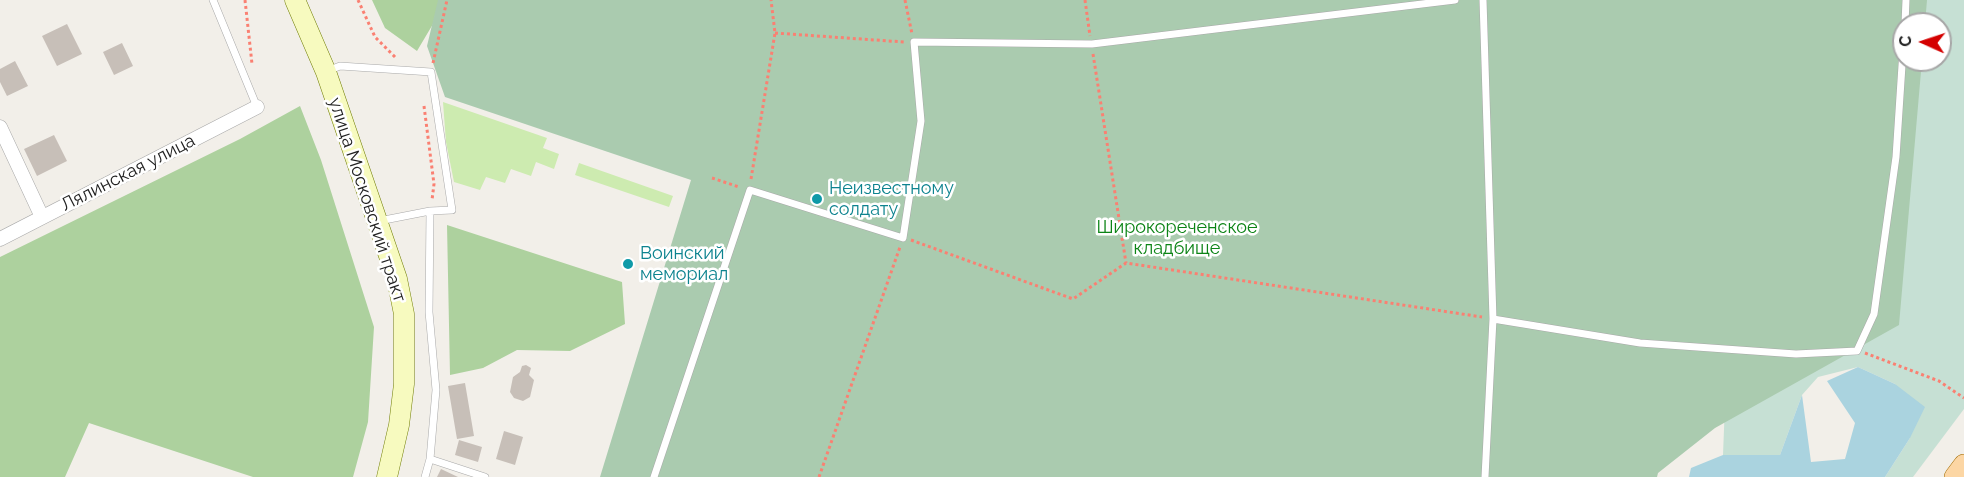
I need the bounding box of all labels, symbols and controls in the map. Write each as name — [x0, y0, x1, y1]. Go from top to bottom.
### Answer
north arrow — [1892, 12, 1952, 72]
text: С — [1896, 35, 1915, 47]
street label: улица Московский тракт — [324, 95, 410, 305]
street label: Лялинская улица — [57, 130, 199, 216]
place label: Неизвестному солдату — [829, 178, 954, 220]
marker: Неизвестному солдату — [810, 192, 824, 206]
park label: Широкореченское кладбище — [1096, 217, 1258, 260]
place label: Воинский мемориал — [640, 243, 728, 286]
marker: Воинский мемориал — [621, 257, 635, 271]

